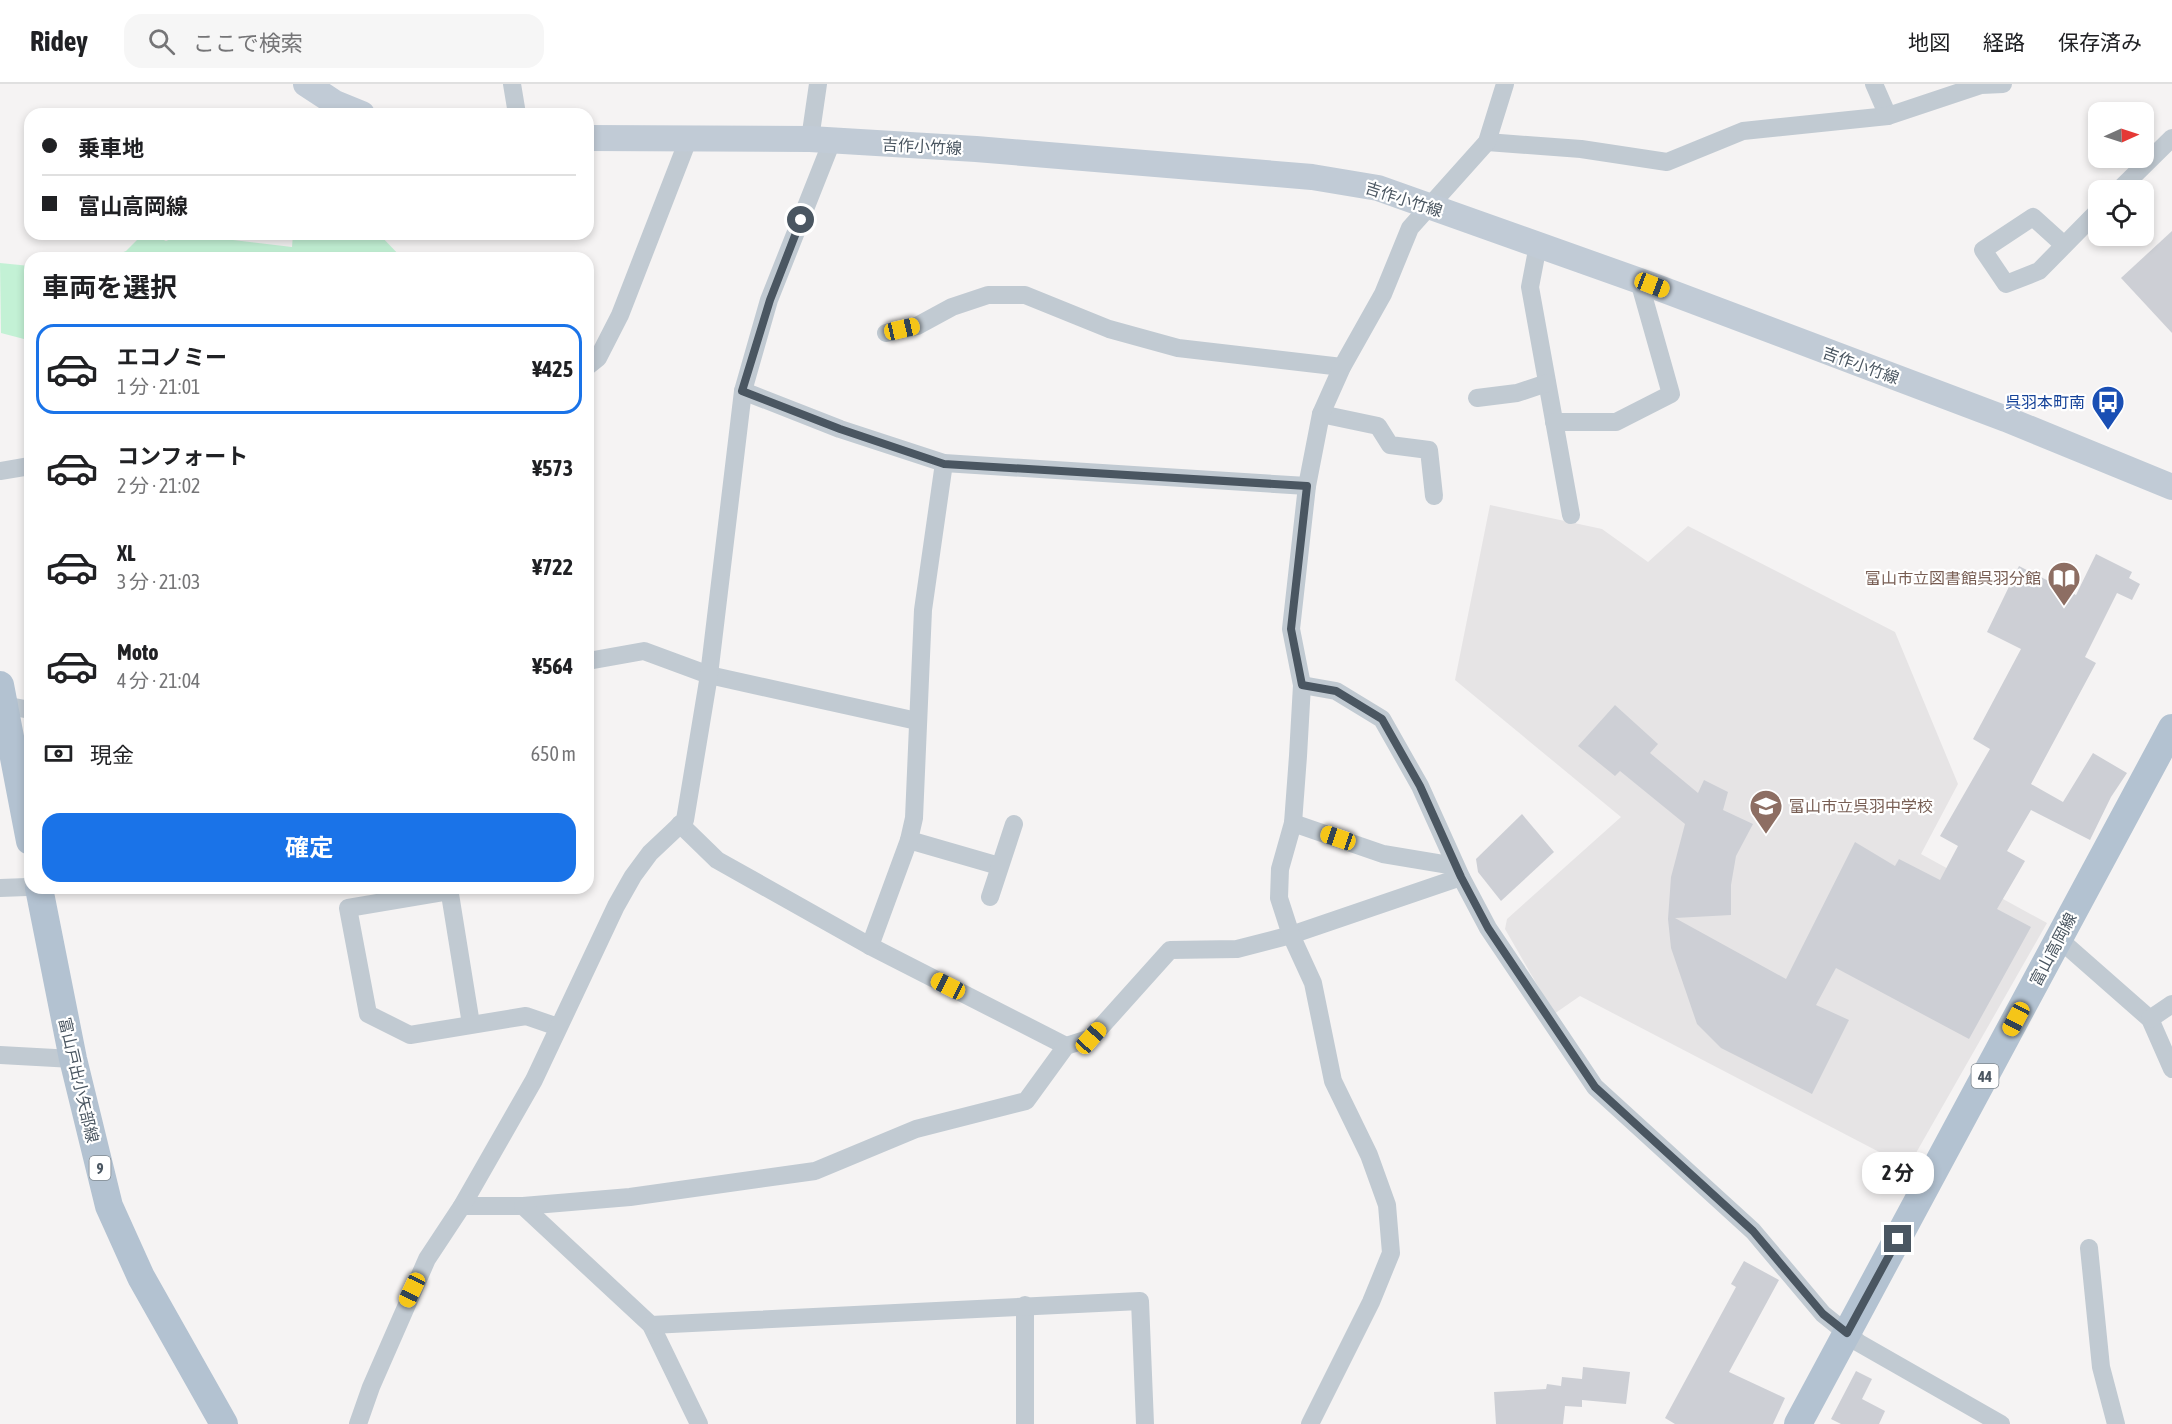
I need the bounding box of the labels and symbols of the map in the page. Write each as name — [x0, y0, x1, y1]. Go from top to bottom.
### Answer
north arrow — [2088, 102, 2154, 168]
street label: 吉作小竹線 — [882, 135, 962, 157]
street label: 吉作小竹線 — [1363, 178, 1445, 220]
route start — [787, 206, 814, 233]
car — [1632, 270, 1672, 300]
car — [882, 316, 922, 342]
street label: 吉作小竹線 — [1820, 343, 1902, 387]
bus stop icon: 呉羽本町南 — [2090, 384, 2126, 431]
place label: 呉羽本町南 — [2005, 393, 2085, 411]
library icon: 富山市立図書館呉羽分館 — [2046, 560, 2082, 607]
place label: 富山市立図書館呉羽分館 — [1865, 569, 2041, 587]
school or university icon: 富山市立呉羽中学校 — [1748, 788, 1784, 835]
place label: 富山市立呉羽中学校 — [1789, 797, 1933, 815]
car — [1318, 824, 1358, 852]
street label: 富山高岡線 — [2026, 909, 2080, 989]
car — [928, 970, 968, 1002]
car — [2000, 999, 2032, 1039]
street label: 富山戸出小矢部線 — [56, 1016, 102, 1144]
car — [1072, 1019, 1110, 1057]
road number: 44 — [1972, 1064, 1998, 1088]
callout: 2 分 — [1862, 1152, 1934, 1194]
road number: 9 — [90, 1156, 110, 1180]
route end — [1884, 1225, 1911, 1252]
car — [396, 1270, 428, 1310]

